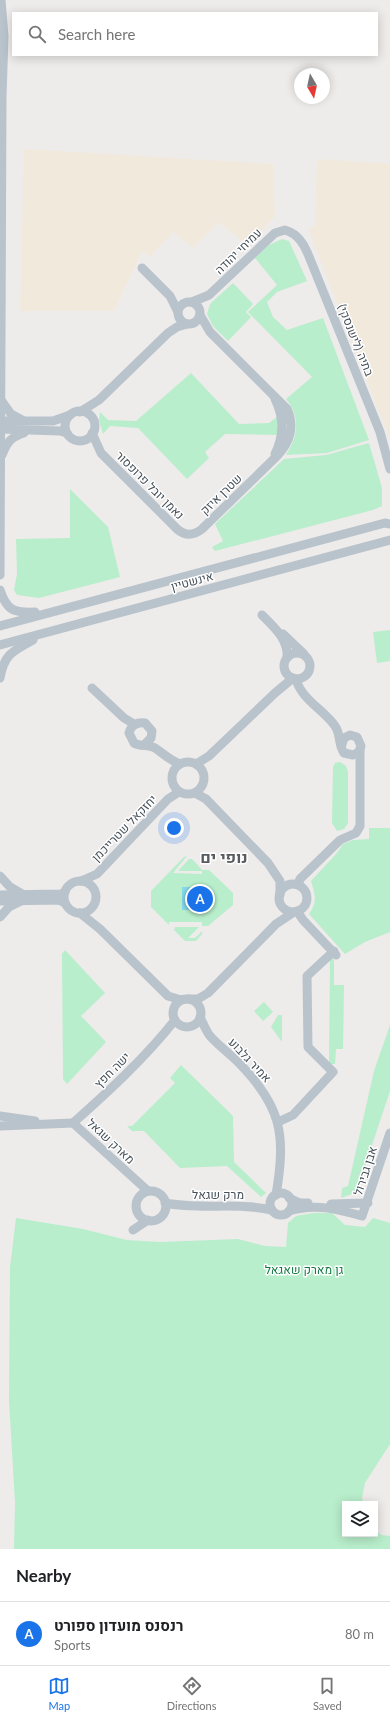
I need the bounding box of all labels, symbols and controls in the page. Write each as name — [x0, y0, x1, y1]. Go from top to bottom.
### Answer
search box — [12, 12, 378, 56]
icon: search — [26, 23, 48, 45]
text: Search here — [58, 25, 135, 43]
north arrow — [294, 68, 330, 104]
street label: עמיחי יהודה — [211, 225, 265, 277]
street label: בתיה (לישנסקי) — [335, 302, 378, 379]
street label: נאמן יובל פרופסור — [113, 448, 187, 522]
street label: שטרן איזק — [197, 470, 245, 518]
street label: אינשטיין — [169, 568, 215, 594]
street label: יחזקאל שטרייכמן — [88, 791, 160, 865]
your location — [164, 818, 184, 838]
district label: נופי ים — [200, 847, 248, 866]
pin: A — [187, 884, 213, 914]
street label: אמיר גלבוע — [226, 1035, 275, 1086]
street label: ישה חפץ — [91, 1049, 133, 1091]
street label: מארק שגאל — [84, 1115, 138, 1167]
street label: אבן גבירול — [350, 1144, 380, 1197]
street label: מרק שגאל — [192, 1187, 244, 1202]
park label: גן מארק שאגאל — [265, 1262, 344, 1277]
map controls — [342, 1501, 378, 1537]
button: layers — [342, 1501, 378, 1537]
text: Nearby — [16, 1565, 71, 1586]
text: רנסנס מועדון ספורט — [54, 1616, 183, 1634]
text: A — [24, 1626, 34, 1642]
text: 80 m — [345, 1626, 374, 1642]
text: Sports — [54, 1637, 91, 1653]
tab: Map — [48, 1675, 70, 1712]
tab: Directions — [167, 1675, 216, 1712]
tab: Saved — [313, 1675, 342, 1712]

